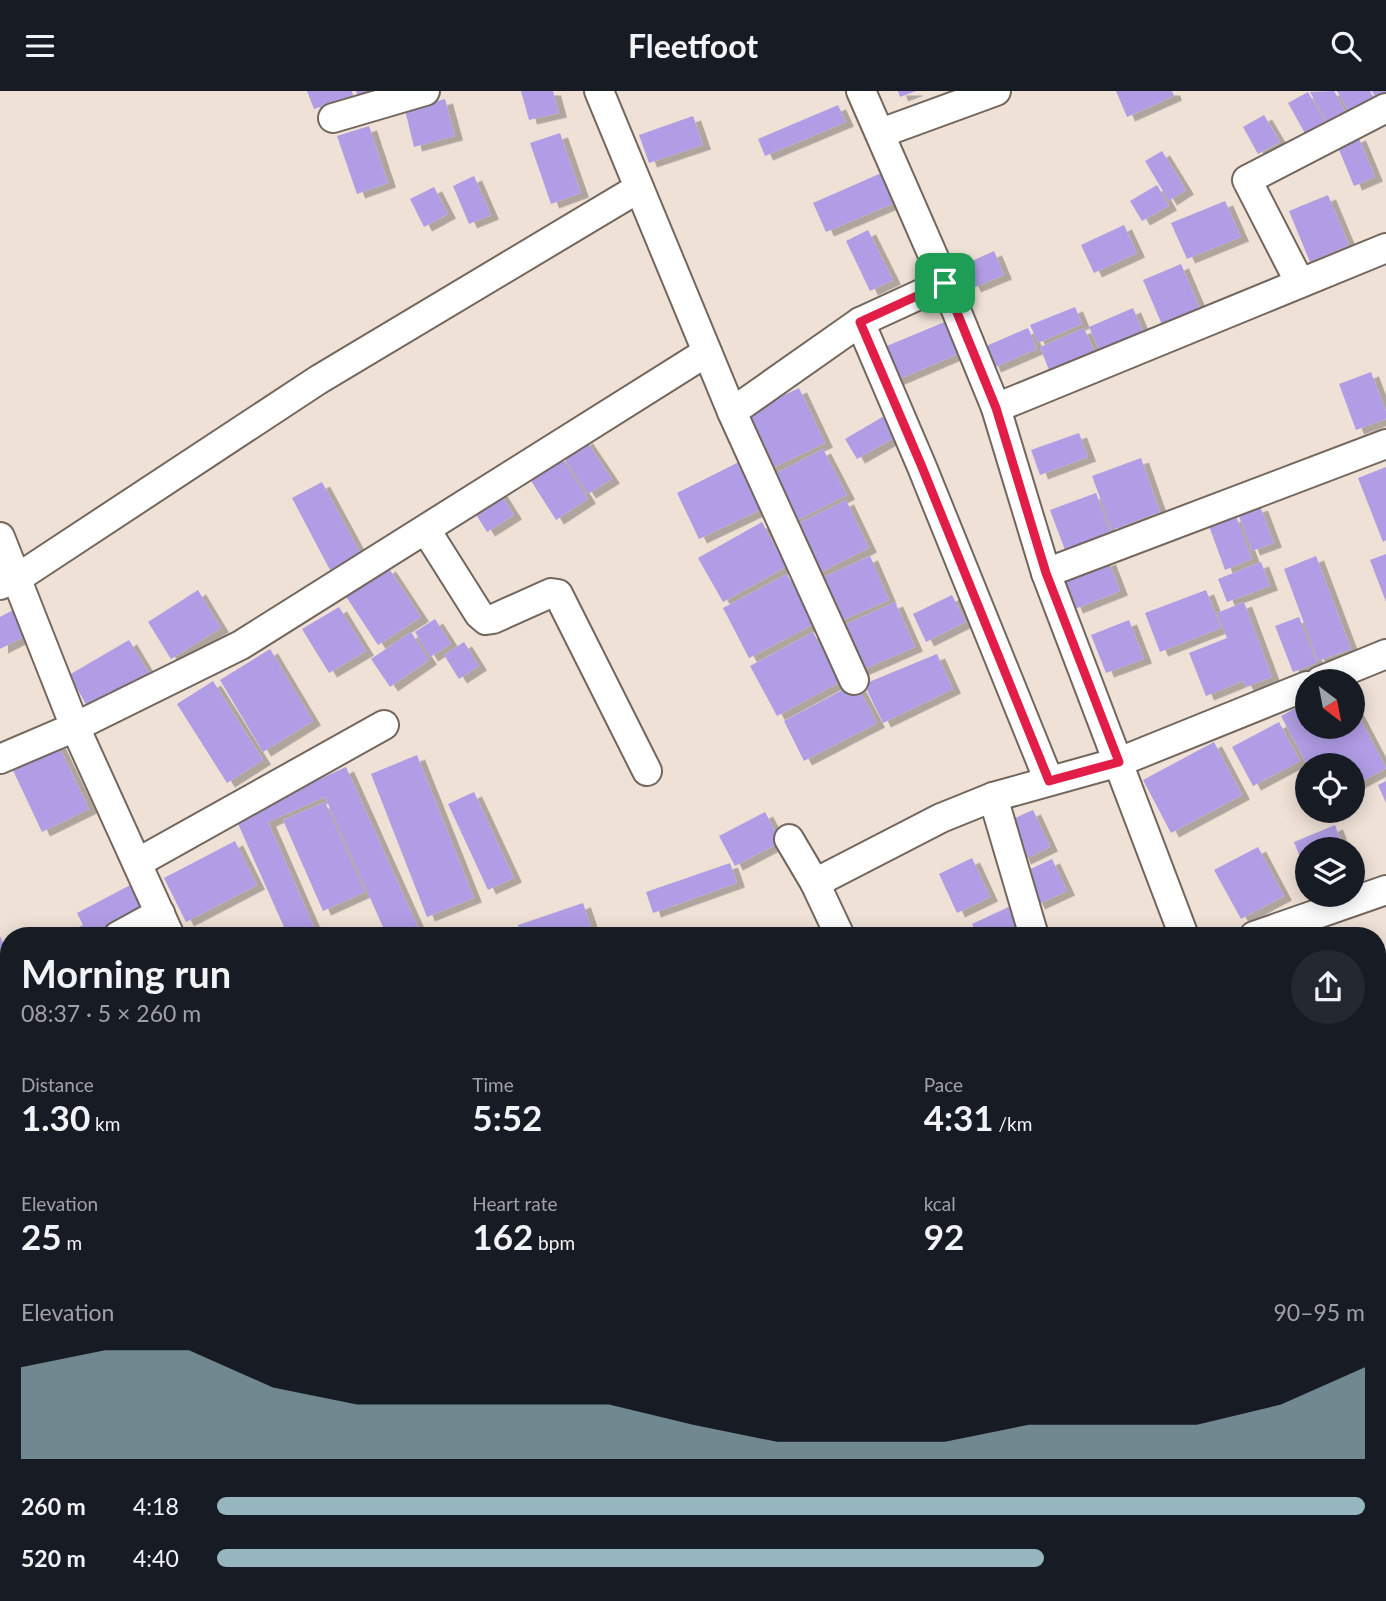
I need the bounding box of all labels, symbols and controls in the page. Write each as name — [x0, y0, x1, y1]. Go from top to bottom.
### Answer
text: Fleetfoot — [628, 26, 758, 65]
icon: menu — [21, 27, 59, 65]
icon: search — [1327, 27, 1365, 65]
pin — [915, 253, 975, 313]
icon: arrive — [926, 264, 964, 302]
north arrow — [1295, 669, 1365, 739]
map controls — [1295, 669, 1365, 907]
button: locate — [1295, 753, 1365, 823]
button: layers — [1295, 837, 1365, 907]
text: Morning run — [21, 950, 231, 996]
button: share — [1291, 950, 1365, 1024]
text: 08:37 · 5 × 260 m — [21, 999, 201, 1027]
text: Distance — [21, 1073, 94, 1096]
text: Time — [472, 1073, 514, 1096]
text: Pace — [924, 1073, 963, 1096]
text: 1.30 — [21, 1096, 90, 1138]
text: 5:52 — [472, 1096, 542, 1138]
text: 4:31 — [924, 1096, 994, 1138]
text: km — [90, 1112, 120, 1135]
text: /km — [994, 1112, 1032, 1135]
text: Elevation — [21, 1192, 98, 1215]
text: Heart rate — [472, 1192, 558, 1215]
text: kcal — [924, 1192, 956, 1215]
text: 25 — [21, 1215, 62, 1257]
text: 162 — [472, 1215, 533, 1257]
text: 92 — [924, 1215, 964, 1257]
text: m — [62, 1231, 82, 1254]
text: bpm — [533, 1231, 575, 1254]
text: Elevation — [21, 1298, 114, 1326]
text: 90–95 m — [1273, 1298, 1365, 1326]
text: 260 m — [21, 1492, 86, 1520]
text: 4:18 — [133, 1492, 179, 1520]
text: 520 m — [21, 1544, 86, 1572]
text: 4:40 — [133, 1544, 179, 1572]

